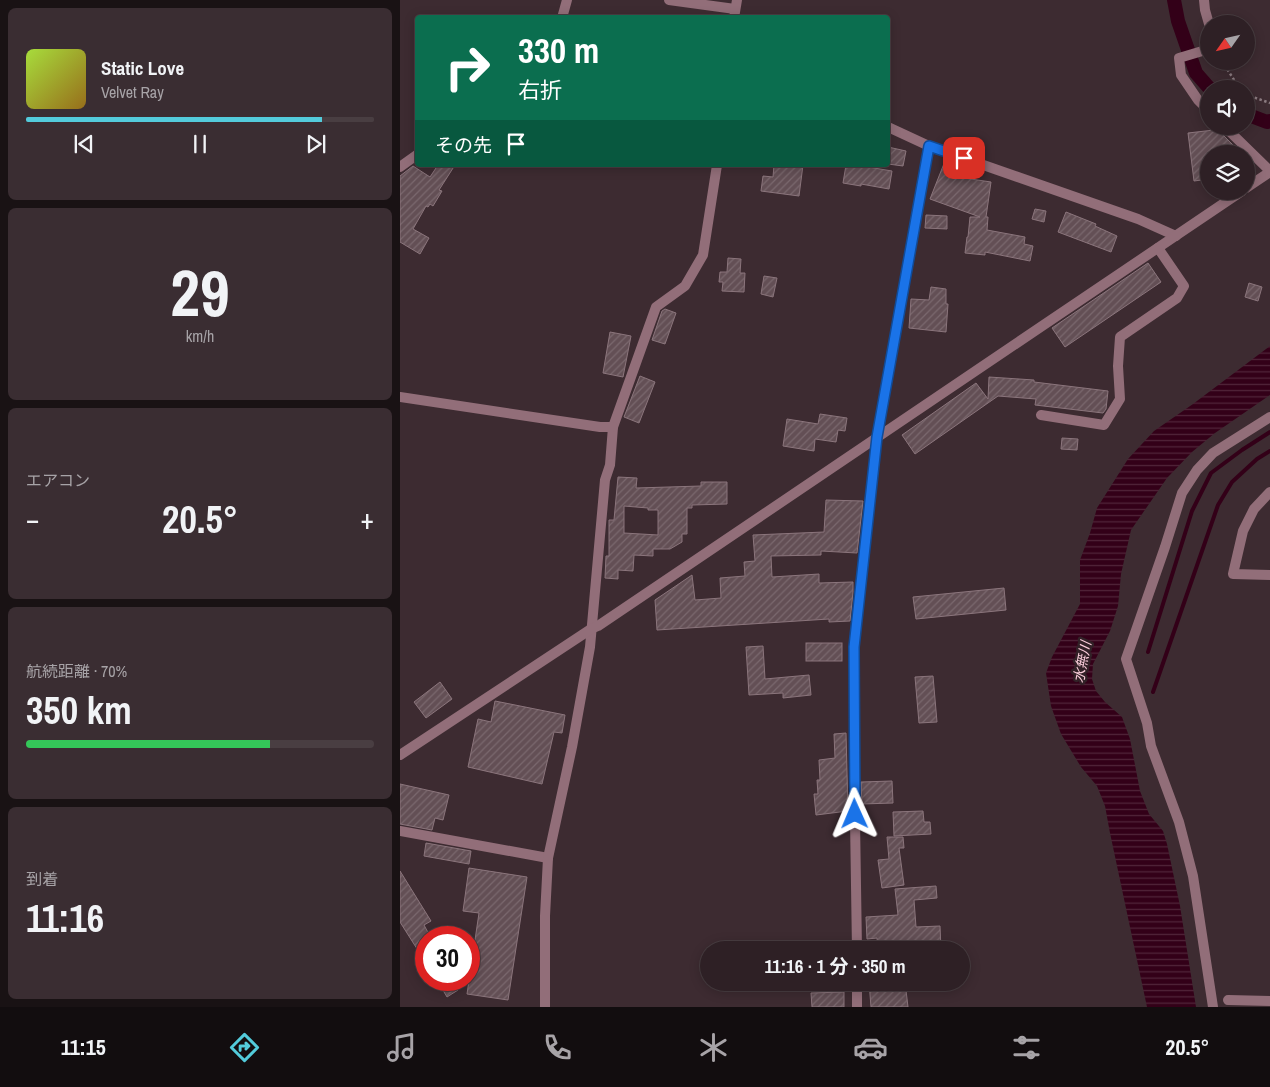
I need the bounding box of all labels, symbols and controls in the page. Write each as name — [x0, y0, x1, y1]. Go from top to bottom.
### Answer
north arrow — [1200, 15, 1255, 70]
map controls — [1200, 15, 1255, 200]
text: 330 m — [518, 27, 599, 74]
icon: right — [435, 35, 500, 100]
text: Static Love — [101, 55, 184, 81]
text: 右折 — [518, 75, 562, 105]
button: sound — [1200, 80, 1255, 135]
text: Velvet Ray — [101, 81, 164, 103]
icon: previous — [70, 130, 98, 158]
icon: pause — [186, 130, 214, 158]
icon: next — [302, 130, 330, 158]
icon: arrive — [502, 130, 530, 158]
text: その先 — [435, 132, 492, 158]
pin — [943, 137, 985, 179]
icon: arrive — [950, 144, 978, 172]
button: layers — [1200, 145, 1255, 200]
text: 29 — [170, 249, 230, 336]
text: km/h — [186, 325, 214, 347]
text: エアコン — [26, 469, 90, 491]
text: 20.5° — [162, 494, 238, 545]
text: − — [26, 500, 39, 538]
text: + — [361, 500, 374, 538]
water label: 水無川 — [1069, 638, 1095, 684]
text: 航続距離 · 70% — [26, 660, 127, 682]
text: 350 km — [26, 685, 132, 736]
position arrow — [828, 787, 880, 839]
text: 到着 — [26, 868, 58, 890]
text: 11:16 — [26, 893, 104, 944]
speed limit sign: 30 — [415, 926, 480, 991]
text: 11:16 · 1 分 · 350 m — [764, 953, 906, 979]
icon: directions — [227, 1030, 262, 1065]
icon: music — [384, 1030, 419, 1065]
icon: phone — [540, 1030, 575, 1065]
icon: climate — [696, 1030, 731, 1065]
icon: car — [853, 1030, 888, 1065]
icon: filters — [1009, 1030, 1044, 1065]
text: 11:15 — [61, 1032, 106, 1062]
text: 20.5° — [1165, 1032, 1209, 1062]

